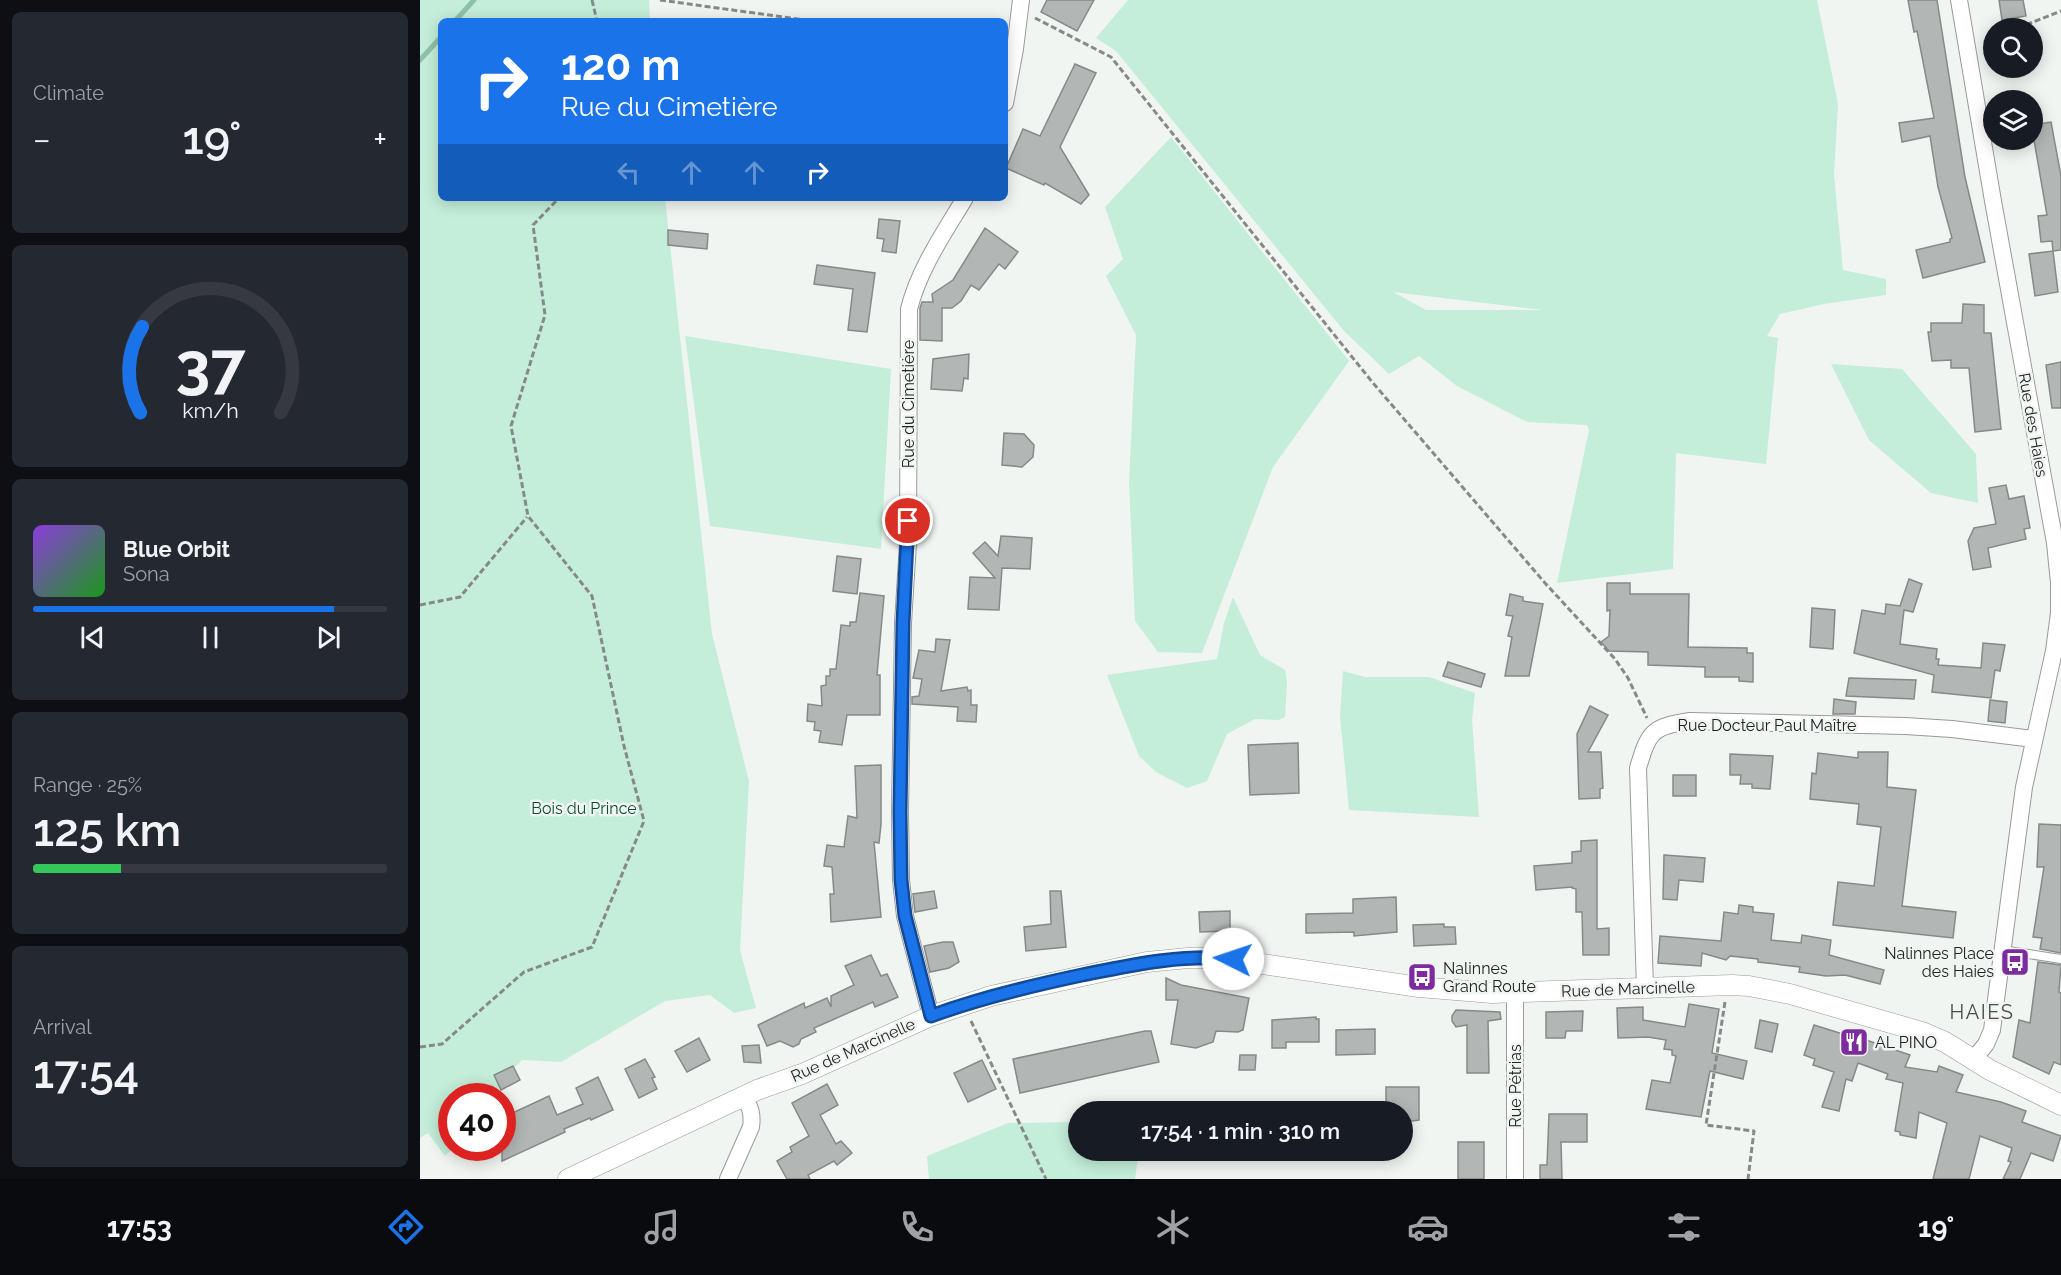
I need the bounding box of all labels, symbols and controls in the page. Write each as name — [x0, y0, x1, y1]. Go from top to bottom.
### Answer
map controls — [1983, 18, 2043, 150]
button: search — [1983, 18, 2043, 78]
text: 120 m — [561, 41, 680, 90]
icon: right — [462, 42, 540, 120]
text: Climate — [33, 81, 104, 105]
button: layers — [1983, 90, 2043, 150]
text: Rue du Cimetière — [561, 91, 778, 122]
text: 19° — [183, 112, 241, 165]
text: − — [33, 120, 51, 159]
text: + — [373, 120, 387, 159]
icon: left — [612, 156, 645, 189]
icon: ahead — [675, 156, 708, 189]
icon: ahead — [738, 156, 771, 189]
icon: right — [801, 156, 834, 189]
text: 37 — [175, 328, 246, 402]
street label: Rue du Cimetière — [899, 340, 918, 468]
street label: Rue des Haies — [2014, 371, 2052, 479]
text: km/h — [182, 399, 238, 424]
pin — [882, 495, 933, 546]
icon: arrive — [891, 504, 924, 537]
text: Blue Orbit — [123, 536, 230, 562]
text: Sona — [123, 562, 170, 586]
icon: previous — [76, 621, 109, 654]
icon: pause — [194, 621, 227, 654]
icon: next — [312, 621, 345, 654]
street label: Rue Docteur Paul Maître — [1678, 716, 1856, 735]
text: Range · 25% — [33, 773, 142, 797]
park label: Bois du Prince — [531, 799, 637, 818]
text: 125 km — [33, 804, 181, 857]
position arrow — [1201, 927, 1265, 991]
place label: Nalinnes Place des Haies — [1884, 944, 1994, 981]
bus stop icon: Nalinnes Place des Haies — [1999, 946, 2031, 978]
place label: Nalinnes Grand Route — [1443, 959, 1536, 996]
bus stop icon: Nalinnes Grand Route — [1406, 961, 1438, 993]
street label: Rue de Marcinelle — [1561, 977, 1695, 1001]
district label: HAIES — [1950, 1000, 2014, 1024]
street label: Rue de Marcinelle — [788, 1014, 918, 1086]
text: Arrival — [33, 1015, 92, 1039]
restaurant icon: AL PINO — [1838, 1026, 1870, 1058]
place label: AL PINO — [1875, 1033, 1937, 1052]
street label: Rue Pétrias — [1506, 1044, 1525, 1128]
text: 17:54 — [33, 1046, 139, 1099]
speed limit sign: 40 — [438, 1083, 516, 1161]
text: 17:54 · 1 min · 310 m — [1141, 1118, 1340, 1144]
icon: directions — [385, 1206, 427, 1248]
icon: music — [641, 1206, 683, 1248]
icon: phone — [896, 1206, 938, 1248]
icon: climate — [1152, 1206, 1194, 1248]
icon: car — [1407, 1206, 1449, 1248]
icon: filters — [1663, 1206, 1705, 1248]
text: 17:53 — [107, 1212, 172, 1243]
text: 19° — [1918, 1212, 1954, 1243]

